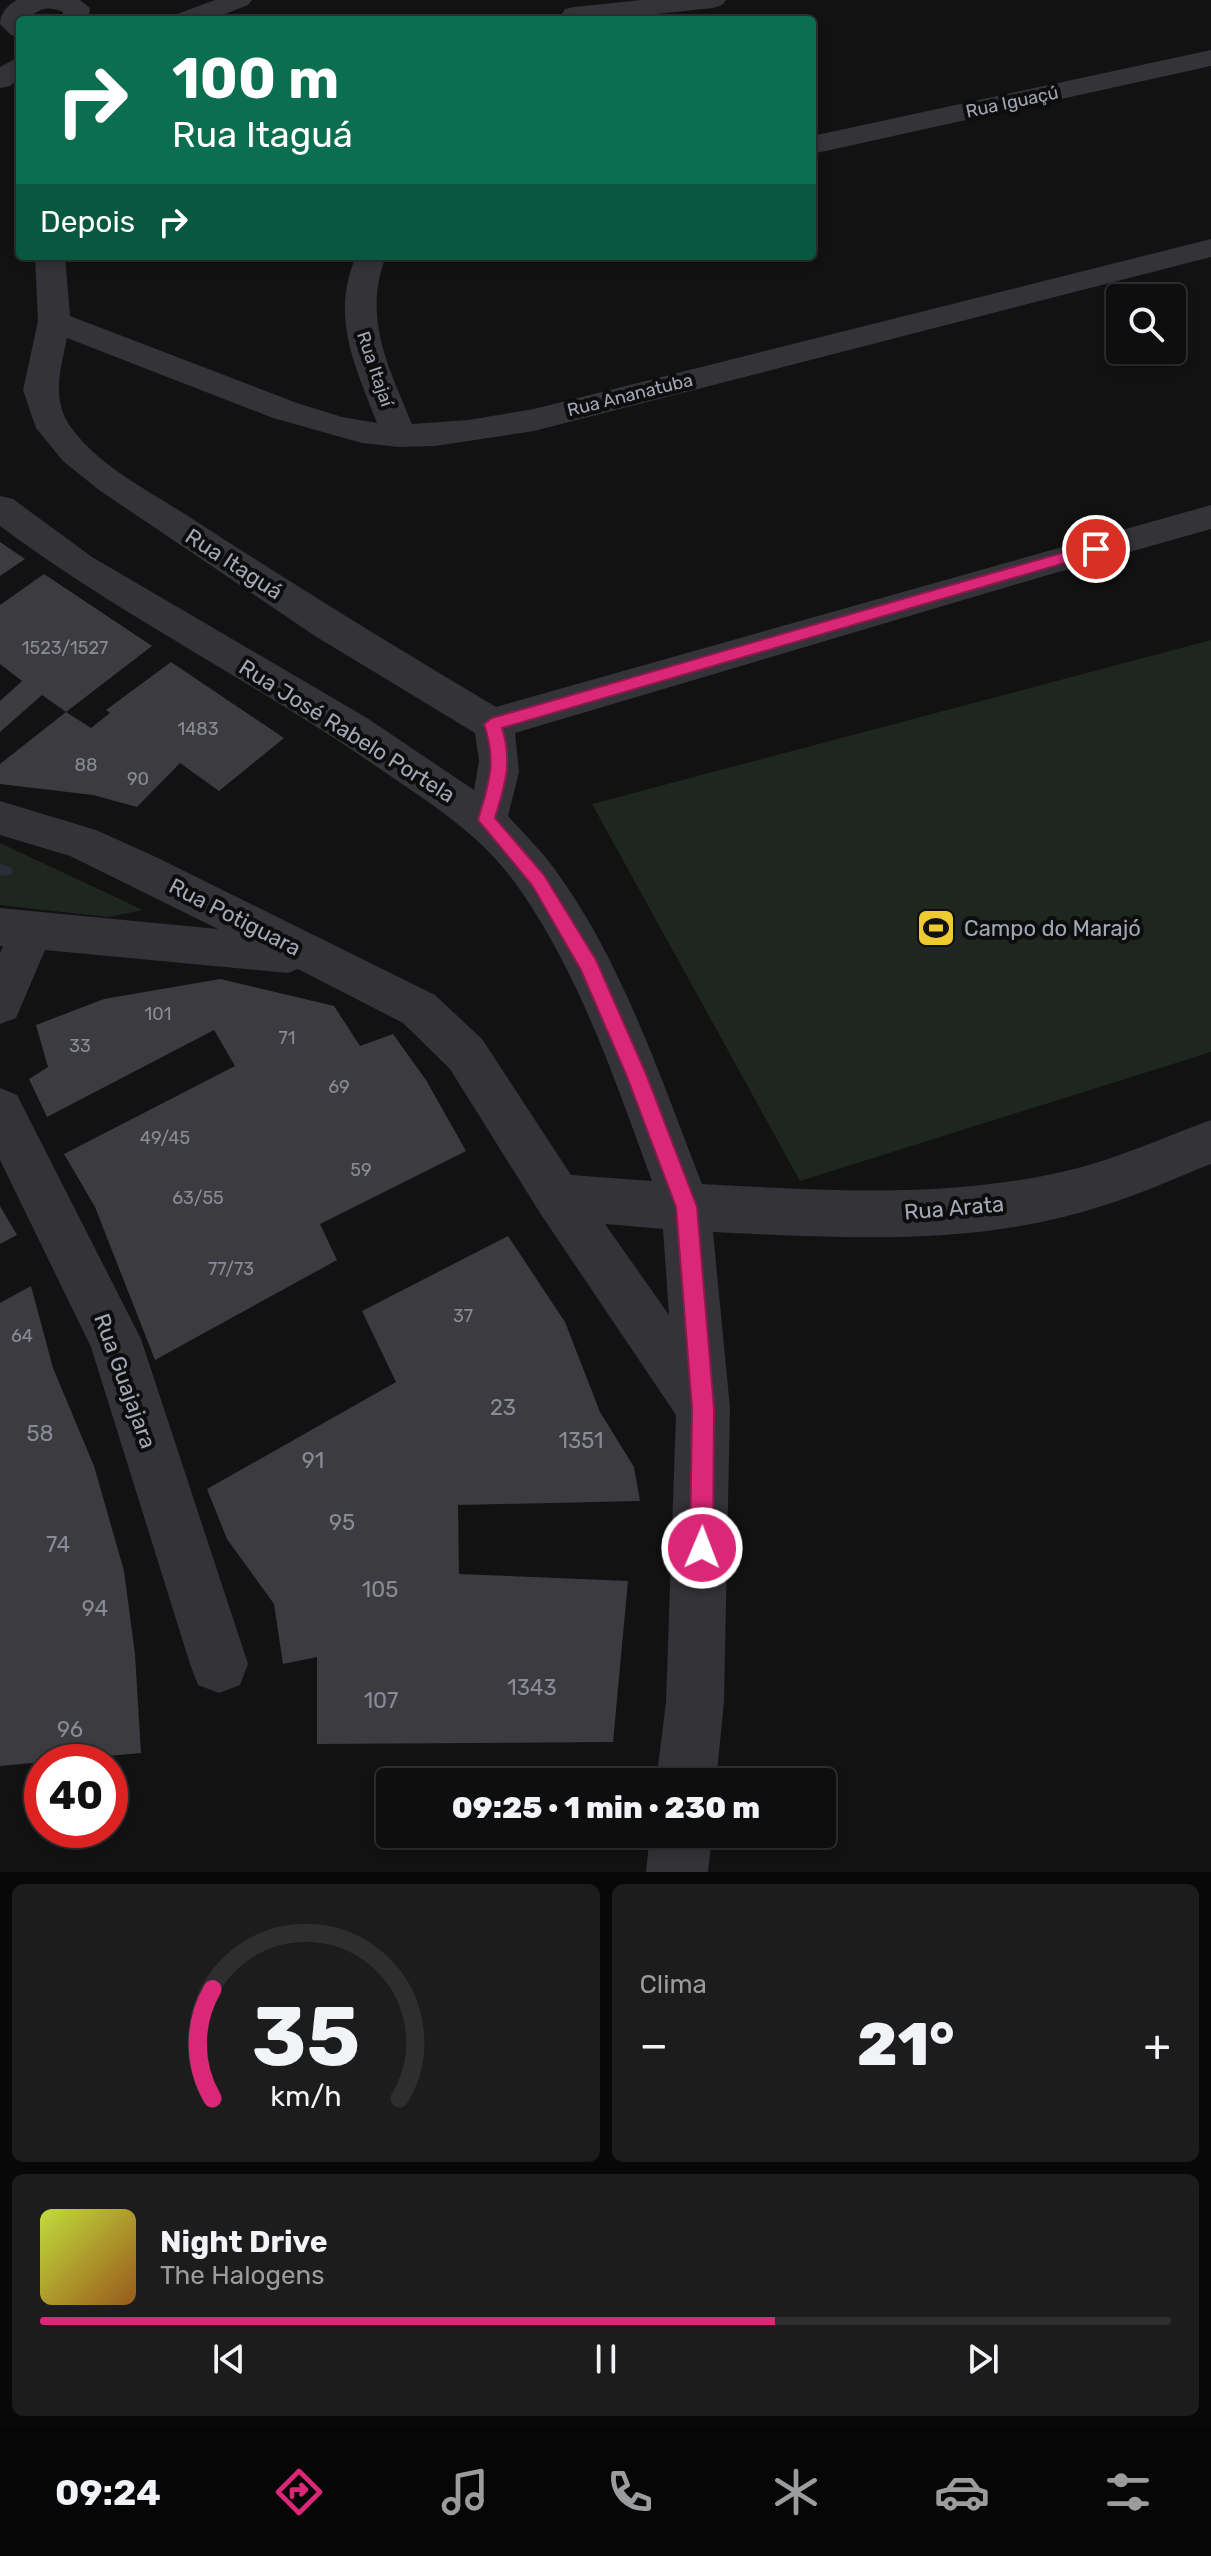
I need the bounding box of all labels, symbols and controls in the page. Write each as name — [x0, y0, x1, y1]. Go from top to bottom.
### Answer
text: 100 m — [172, 46, 339, 112]
icon: right — [40, 48, 144, 152]
street label: Rua Iguaçú — [964, 81, 1060, 123]
text: Rua Itaguá — [172, 113, 353, 156]
icon: right — [151, 200, 195, 244]
text: Depois — [40, 204, 135, 240]
map controls — [1106, 284, 1186, 364]
button: search — [1106, 284, 1186, 364]
street label: Rua Itajaí — [352, 329, 399, 411]
street label: Rua Ananatuba — [565, 369, 695, 421]
pin — [1062, 515, 1130, 583]
street label: Rua Itaguá — [180, 523, 288, 605]
icon: arrive — [1074, 527, 1118, 571]
house number: 1523/1527 — [22, 637, 108, 659]
street label: Rua José Rabelo Portela — [234, 653, 460, 809]
house number: 1483 — [177, 718, 219, 740]
house number: 88 — [75, 754, 97, 776]
house number: 90 — [127, 768, 149, 790]
street label: Rua Potiguara — [165, 872, 305, 962]
sports icon: Campo do Marajó — [915, 907, 957, 949]
place label: Campo do Marajó — [964, 915, 1141, 942]
house number: 101 — [145, 1003, 171, 1025]
house number: 71 — [279, 1027, 295, 1049]
house number: 33 — [69, 1035, 91, 1057]
house number: 69 — [328, 1076, 350, 1098]
house number: 49/45 — [140, 1127, 190, 1149]
house number: 59 — [350, 1159, 372, 1181]
house number: 63/55 — [172, 1187, 224, 1209]
street label: Rua Arata — [903, 1190, 1005, 1226]
house number: 77/73 — [208, 1258, 254, 1280]
house number: 37 — [453, 1305, 473, 1327]
street label: Rua Guajajara — [88, 1310, 162, 1452]
house number: 64 — [11, 1325, 33, 1347]
house number: 23 — [490, 1394, 516, 1421]
house number: 58 — [26, 1420, 54, 1447]
house number: 1351 — [559, 1427, 603, 1454]
house number: 91 — [302, 1447, 324, 1474]
position arrow — [660, 1506, 744, 1590]
house number: 95 — [329, 1509, 355, 1536]
house number: 74 — [46, 1531, 70, 1558]
house number: 105 — [362, 1576, 398, 1603]
house number: 94 — [82, 1595, 108, 1622]
house number: 1343 — [507, 1674, 557, 1701]
house number: 107 — [364, 1687, 398, 1714]
house number: 96 — [57, 1716, 83, 1743]
speed limit sign: 40 — [24, 1744, 128, 1848]
text: 09:25 · 1 min · 230 m — [452, 1790, 760, 1826]
text: Clima — [640, 1969, 707, 2000]
text: 35 — [251, 1987, 360, 2086]
text: 21° — [857, 2009, 955, 2080]
text: − — [640, 2019, 668, 2071]
text: + — [1144, 2019, 1171, 2071]
text: km/h — [270, 2079, 341, 2113]
text: Night Drive — [160, 2224, 328, 2260]
text: The Halogens — [160, 2260, 325, 2291]
icon: previous — [207, 2337, 251, 2381]
icon: pause — [584, 2337, 628, 2381]
icon: next — [961, 2337, 1005, 2381]
icon: directions — [271, 2464, 327, 2520]
icon: music — [437, 2464, 493, 2520]
icon: phone — [602, 2464, 658, 2520]
icon: climate — [768, 2464, 824, 2520]
icon: car — [934, 2464, 990, 2520]
icon: filters — [1100, 2464, 1156, 2520]
text: 09:24 — [55, 2471, 161, 2514]

